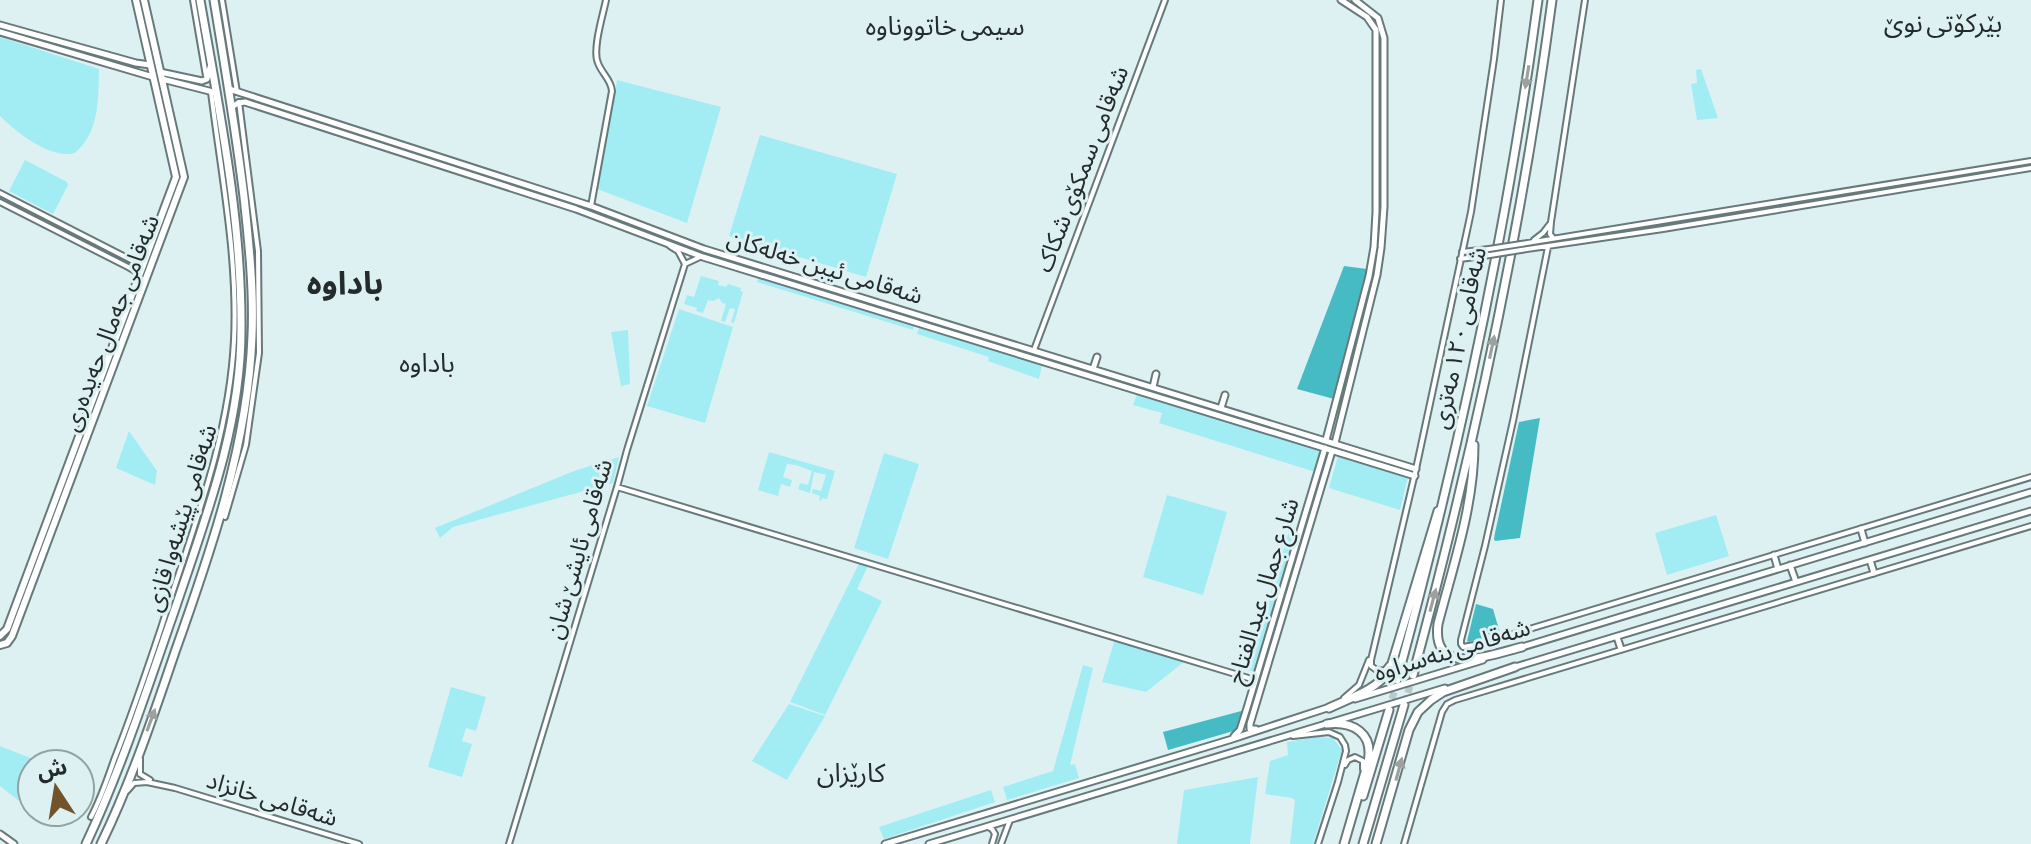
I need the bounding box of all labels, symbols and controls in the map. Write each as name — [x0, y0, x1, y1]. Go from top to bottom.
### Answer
district label: بێرکۆتی نوێ — [1884, 8, 2002, 38]
district label: سیمی خاتووناوه — [865, 11, 1025, 41]
street label: شەقامی سمکۆی شکاک — [1030, 62, 1134, 276]
one-way arrow — [1520, 65, 1533, 90]
street label: شەقامی جەمال حەیدەری — [57, 211, 165, 435]
street label: شەقامی ئیبن خەلەکان — [724, 224, 926, 310]
street label: شەقامی ١٢٠ مەتری — [1426, 244, 1492, 432]
district label: باداوە — [307, 264, 383, 301]
one-way arrow — [1487, 334, 1499, 359]
district label: باداوە — [399, 348, 455, 378]
street label: شەقامی پێشەوا قازی — [139, 421, 224, 615]
street label: شەقامی ئایشێ شان — [540, 456, 618, 642]
street label: شارع جمال عبدالفتاح — [1221, 495, 1308, 688]
one-way arrow — [1428, 587, 1440, 612]
street label: شەقامی بنەسراوە — [1370, 613, 1534, 687]
one-way arrow — [145, 708, 158, 732]
north arrow — [16, 748, 96, 828]
text: ش — [34, 753, 69, 784]
one-way arrow — [1393, 757, 1405, 782]
district label: کارێزان — [817, 758, 886, 788]
street label: شەقامی خانزاد — [203, 766, 341, 832]

